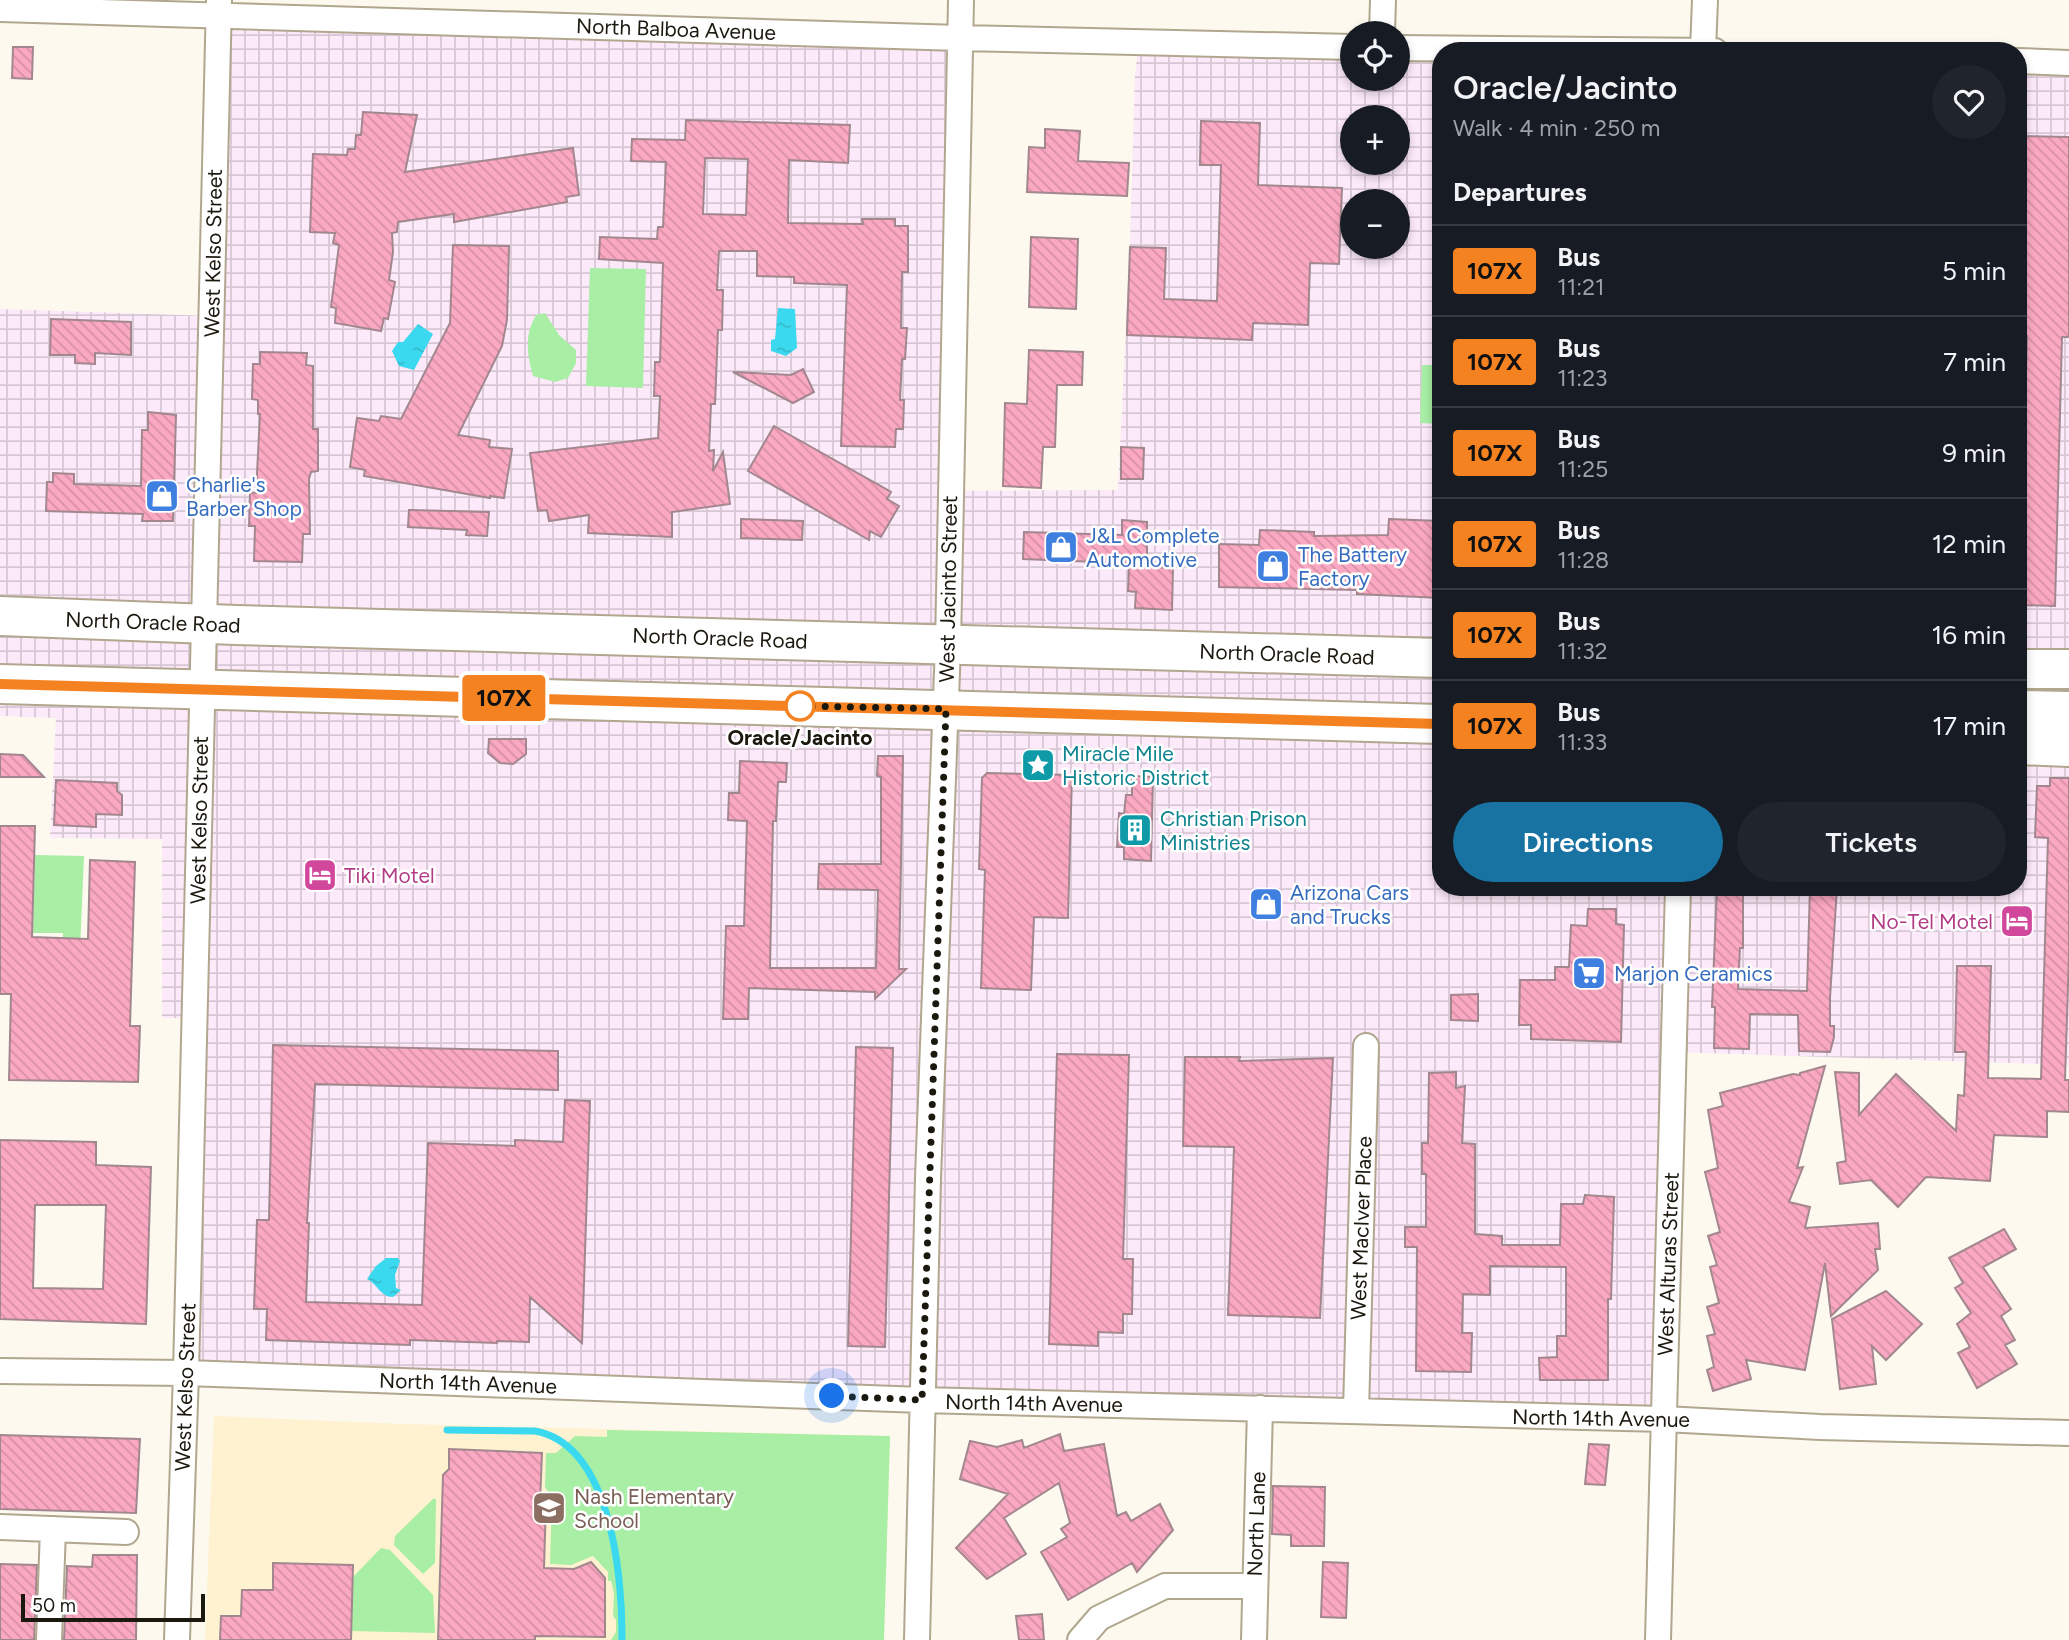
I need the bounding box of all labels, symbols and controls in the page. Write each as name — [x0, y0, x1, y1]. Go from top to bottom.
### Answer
street label: North Balboa Avenue — [576, 13, 776, 45]
map controls — [1340, 21, 1410, 259]
button: locate — [1340, 21, 1410, 91]
button: heart — [1932, 65, 2006, 139]
text: Oracle/Jacinto — [1453, 68, 1677, 107]
button: + — [1340, 105, 1410, 175]
text: Walk · 4 min · 250 m — [1453, 114, 1660, 142]
street label: West Kelso Street — [199, 169, 227, 337]
text: Departures — [1453, 176, 1587, 208]
button: − — [1340, 189, 1410, 259]
text: Bus — [1557, 241, 1600, 273]
text: 5 min — [1942, 255, 2006, 287]
text: 107X — [1467, 256, 1522, 285]
text: 11:21 — [1557, 273, 1605, 301]
text: Bus — [1557, 332, 1600, 364]
text: 7 min — [1943, 346, 2006, 378]
text: 107X — [1467, 347, 1522, 376]
text: 11:23 — [1557, 364, 1608, 392]
text: Bus — [1557, 423, 1600, 455]
text: 9 min — [1942, 437, 2006, 469]
text: 107X — [1467, 438, 1522, 467]
text: 11:25 — [1557, 455, 1608, 483]
place label: Charlie's Barber Shop — [186, 472, 302, 521]
shop icon: Charlie's Barber Shop — [143, 477, 181, 515]
street label: West Jacinto Street — [934, 495, 962, 683]
text: Bus — [1557, 514, 1600, 546]
place label: J&L Complete Automotive — [1086, 523, 1220, 572]
shop icon: J&L Complete Automotive — [1042, 528, 1080, 566]
text: 12 min — [1932, 528, 2006, 560]
text: 107X — [1467, 529, 1522, 558]
place label: The Battery Factory — [1298, 542, 1407, 591]
text: 11:28 — [1557, 546, 1609, 574]
shop icon: The Battery Factory — [1254, 547, 1292, 585]
text: Bus — [1557, 605, 1600, 637]
street label: North Oracle Road — [65, 606, 241, 638]
text: 16 min — [1931, 619, 2006, 651]
text: 107X — [1467, 620, 1522, 649]
street label: North Oracle Road — [632, 622, 808, 654]
text: 11:32 — [1557, 637, 1608, 665]
street label: North Oracle Road — [1199, 638, 1375, 670]
line badge: 107X — [455, 675, 553, 721]
text: 107X — [476, 683, 532, 712]
marker: Oracle/Jacinto — [785, 691, 815, 721]
text: Bus — [1557, 696, 1600, 728]
text: 17 min — [1932, 710, 2006, 742]
text: 107X — [1467, 711, 1522, 740]
place label: Oracle/Jacinto — [727, 725, 873, 750]
text: 11:33 — [1557, 728, 1607, 756]
street label: West Kelso Street — [185, 736, 213, 904]
place label: Miracle Mile Historic District — [1062, 741, 1209, 790]
place icon: Miracle Mile Historic District — [1019, 746, 1057, 784]
button: Directions — [1453, 802, 1723, 882]
button: Tickets — [1737, 802, 2006, 882]
place label: Christian Prison Ministries — [1160, 806, 1307, 855]
building icon: Christian Prison Ministries — [1116, 811, 1154, 849]
hotel icon: Tiki Motel — [301, 856, 339, 894]
place label: Tiki Motel — [344, 863, 435, 888]
place label: Arizona Cars and Trucks — [1290, 880, 1409, 929]
shop icon: Arizona Cars and Trucks — [1247, 885, 1285, 923]
hotel icon: No-Tel Motel — [1998, 902, 2036, 940]
place label: No-Tel Motel — [1870, 909, 1993, 934]
supermarket icon: Marjon Ceramics — [1570, 954, 1608, 992]
place label: Marjon Ceramics — [1614, 961, 1773, 986]
street label: West MacIver Place — [1345, 1136, 1377, 1320]
street label: West Alturas Street — [1652, 1172, 1684, 1356]
street label: West Kelso Street — [170, 1302, 200, 1472]
street label: North 14th Avenue — [379, 1367, 557, 1399]
your location — [814, 1378, 849, 1413]
street label: North 14th Avenue — [945, 1389, 1123, 1417]
street label: North 14th Avenue — [1512, 1404, 1690, 1432]
street label: North Lane — [1242, 1471, 1270, 1577]
place label: Nash Elementary School — [574, 1484, 734, 1533]
school or university icon: Nash Elementary School — [530, 1489, 568, 1527]
scale bar — [21, 1591, 205, 1623]
text: 50 m — [32, 1594, 76, 1617]

